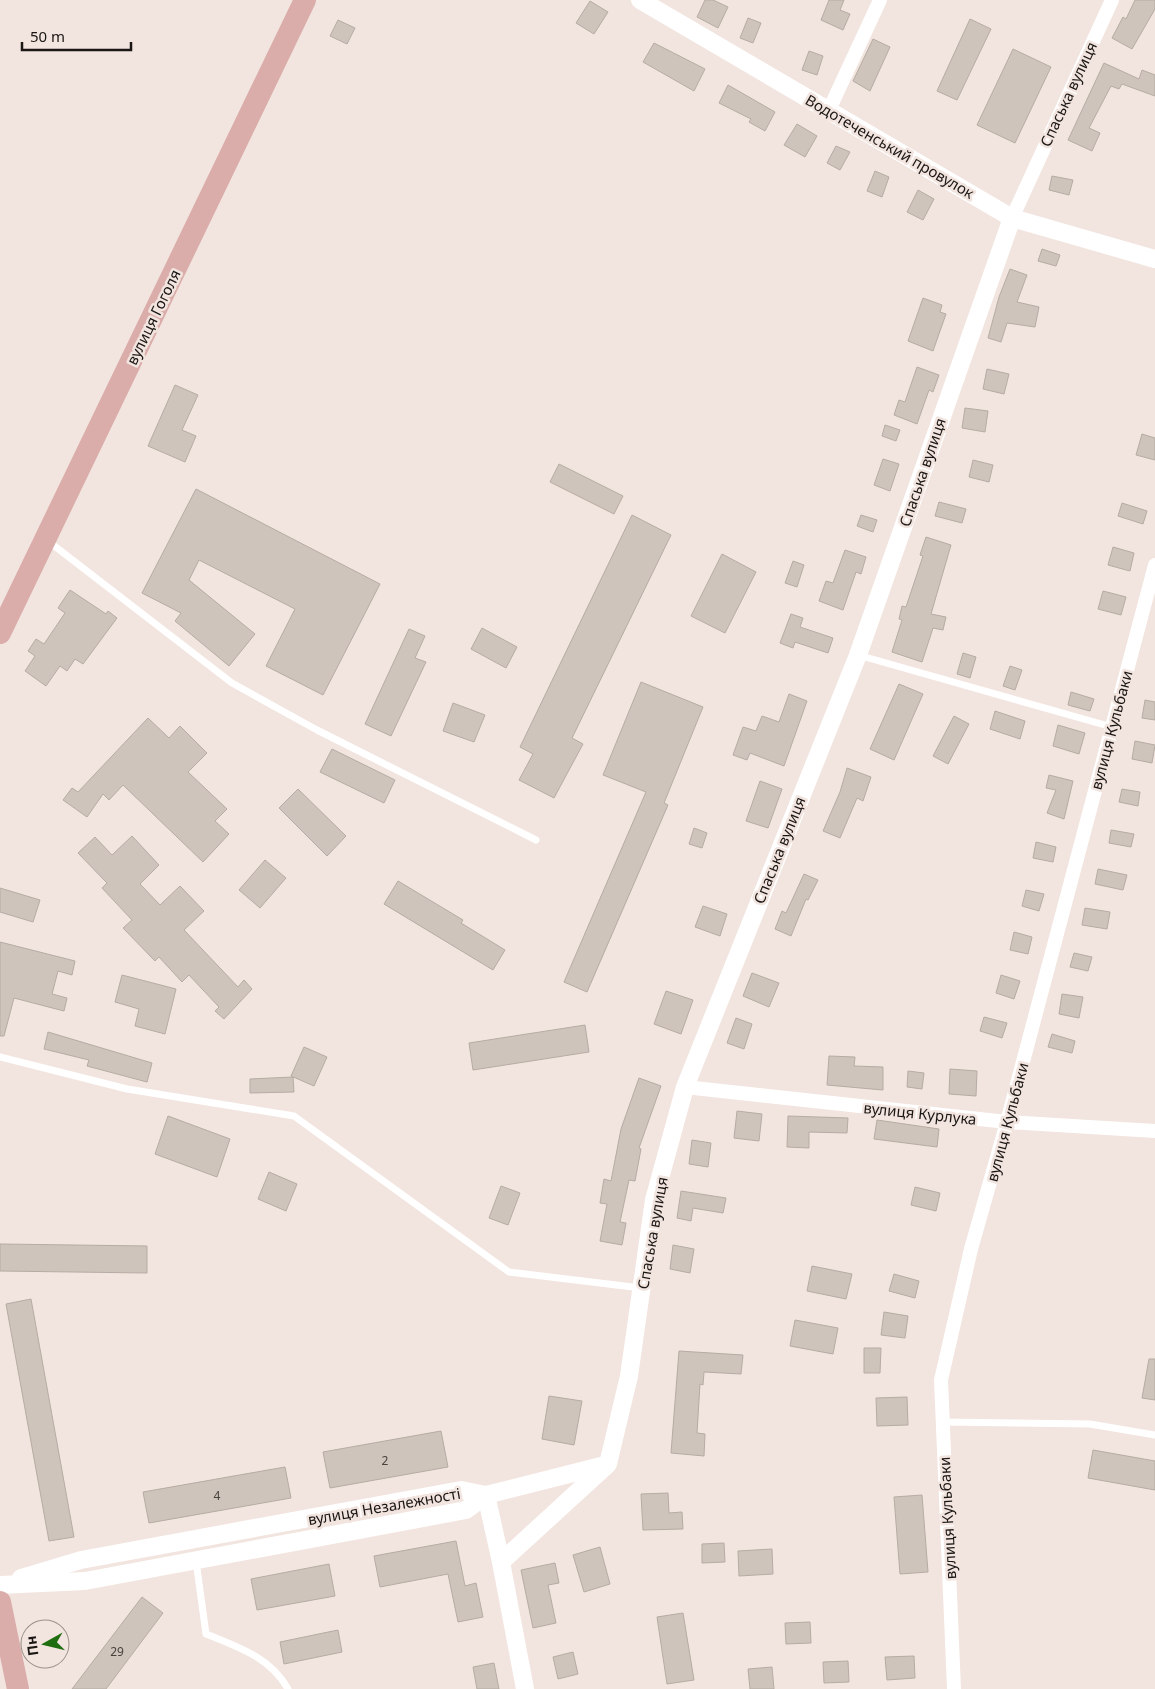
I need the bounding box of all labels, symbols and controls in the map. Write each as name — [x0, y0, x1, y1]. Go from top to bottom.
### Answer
scale bar — [22, 20, 131, 52]
text: 50 m — [30, 26, 65, 46]
street label: Спаська вулиця — [1035, 38, 1101, 150]
street label: Водотеченський провулок — [802, 89, 978, 203]
street label: вулиця Гоголя — [121, 266, 185, 368]
street label: Спаська вулиця — [894, 415, 950, 529]
street label: вулиця Кульбаки — [1085, 668, 1137, 792]
street label: Спаська вулиця — [748, 794, 810, 906]
street label: вулиця Кульбаки — [981, 1060, 1033, 1184]
street label: вулиця Курлука — [863, 1097, 977, 1129]
street label: Спаська вулиця — [632, 1175, 672, 1291]
house number: 2 — [382, 1452, 389, 1469]
street label: вулиця Кульбаки — [934, 1456, 960, 1580]
street label: вулиця Незалежності — [306, 1483, 462, 1529]
house number: 4 — [214, 1487, 221, 1504]
north arrow — [20, 1619, 70, 1669]
text: Пн — [21, 1635, 42, 1657]
house number: 29 — [110, 1643, 124, 1660]

